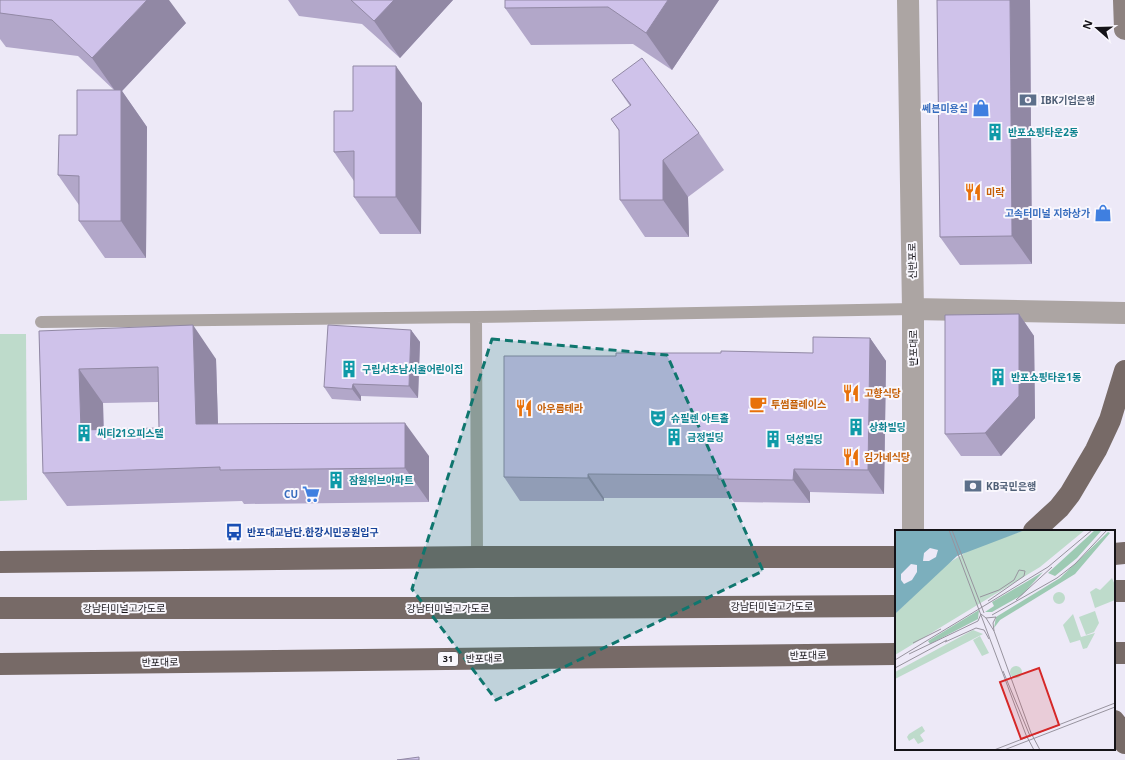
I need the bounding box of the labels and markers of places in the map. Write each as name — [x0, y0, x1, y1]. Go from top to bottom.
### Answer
bank icon: IBK기업은행 — [1018, 90, 1038, 110]
place label: IBK기업은행 — [1041, 93, 1095, 107]
shop icon: 쎄븐미용실 — [971, 98, 991, 118]
place label: 쎄븐미용실 — [922, 101, 968, 115]
building icon: 반포쇼핑타운2동 — [985, 122, 1005, 142]
place label: 반포쇼핑타운2동 — [1008, 125, 1078, 139]
restaurant icon: 미락 — [963, 182, 983, 202]
place label: 미락 — [986, 185, 1005, 199]
shop icon: 고속터미널 지하상가 — [1093, 203, 1113, 223]
place label: 고속터미널 지하상가 — [1005, 206, 1091, 220]
building icon: 구립서초남서울어린이집 — [339, 359, 359, 379]
place label: 구립서초남서울어린이집 — [362, 362, 463, 376]
building icon: 반포쇼핑타운1동 — [988, 367, 1008, 387]
place label: 반포쇼핑타운1동 — [1011, 370, 1081, 384]
restaurant icon: 고향식당 — [841, 383, 861, 403]
place label: 고향식당 — [864, 386, 901, 400]
cafe icon: 투썸플레이스 — [748, 394, 768, 414]
place label: 투썸플레이스 — [771, 397, 826, 411]
restaurant icon: 아우름테라 — [514, 398, 534, 418]
place label: 아우름테라 — [537, 401, 583, 415]
theatre icon: 슈필렌 아트홀 — [648, 408, 668, 428]
place label: 슈필렌 아트홀 — [671, 411, 729, 425]
building icon: 상화빌딩 — [846, 417, 866, 437]
place label: 상화빌딩 — [869, 420, 906, 434]
building icon: 씨티21오피스텔 — [74, 423, 94, 443]
place label: 씨티21오피스텔 — [97, 426, 164, 440]
building icon: 금정빌딩 — [664, 427, 684, 447]
building icon: 덕성빌딩 — [763, 429, 783, 449]
place label: 금정빌딩 — [687, 430, 724, 444]
place label: 덕성빌딩 — [786, 432, 823, 446]
restaurant icon: 김가네식당 — [841, 447, 861, 467]
place label: 김가네식당 — [864, 450, 910, 464]
building icon: 잠원위브아파트 — [326, 470, 346, 490]
place label: 잠원위브아파트 — [349, 473, 413, 487]
bank icon: KB국민은행 — [963, 476, 983, 496]
place label: KB국민은행 — [986, 479, 1036, 493]
supermarket icon: CU — [301, 484, 321, 504]
place label: CU — [284, 487, 298, 501]
bus stop icon: 반포대교남단.한강시민공원입구 — [224, 522, 244, 542]
place label: 반포대교남단.한강시민공원입구 — [247, 525, 379, 539]

